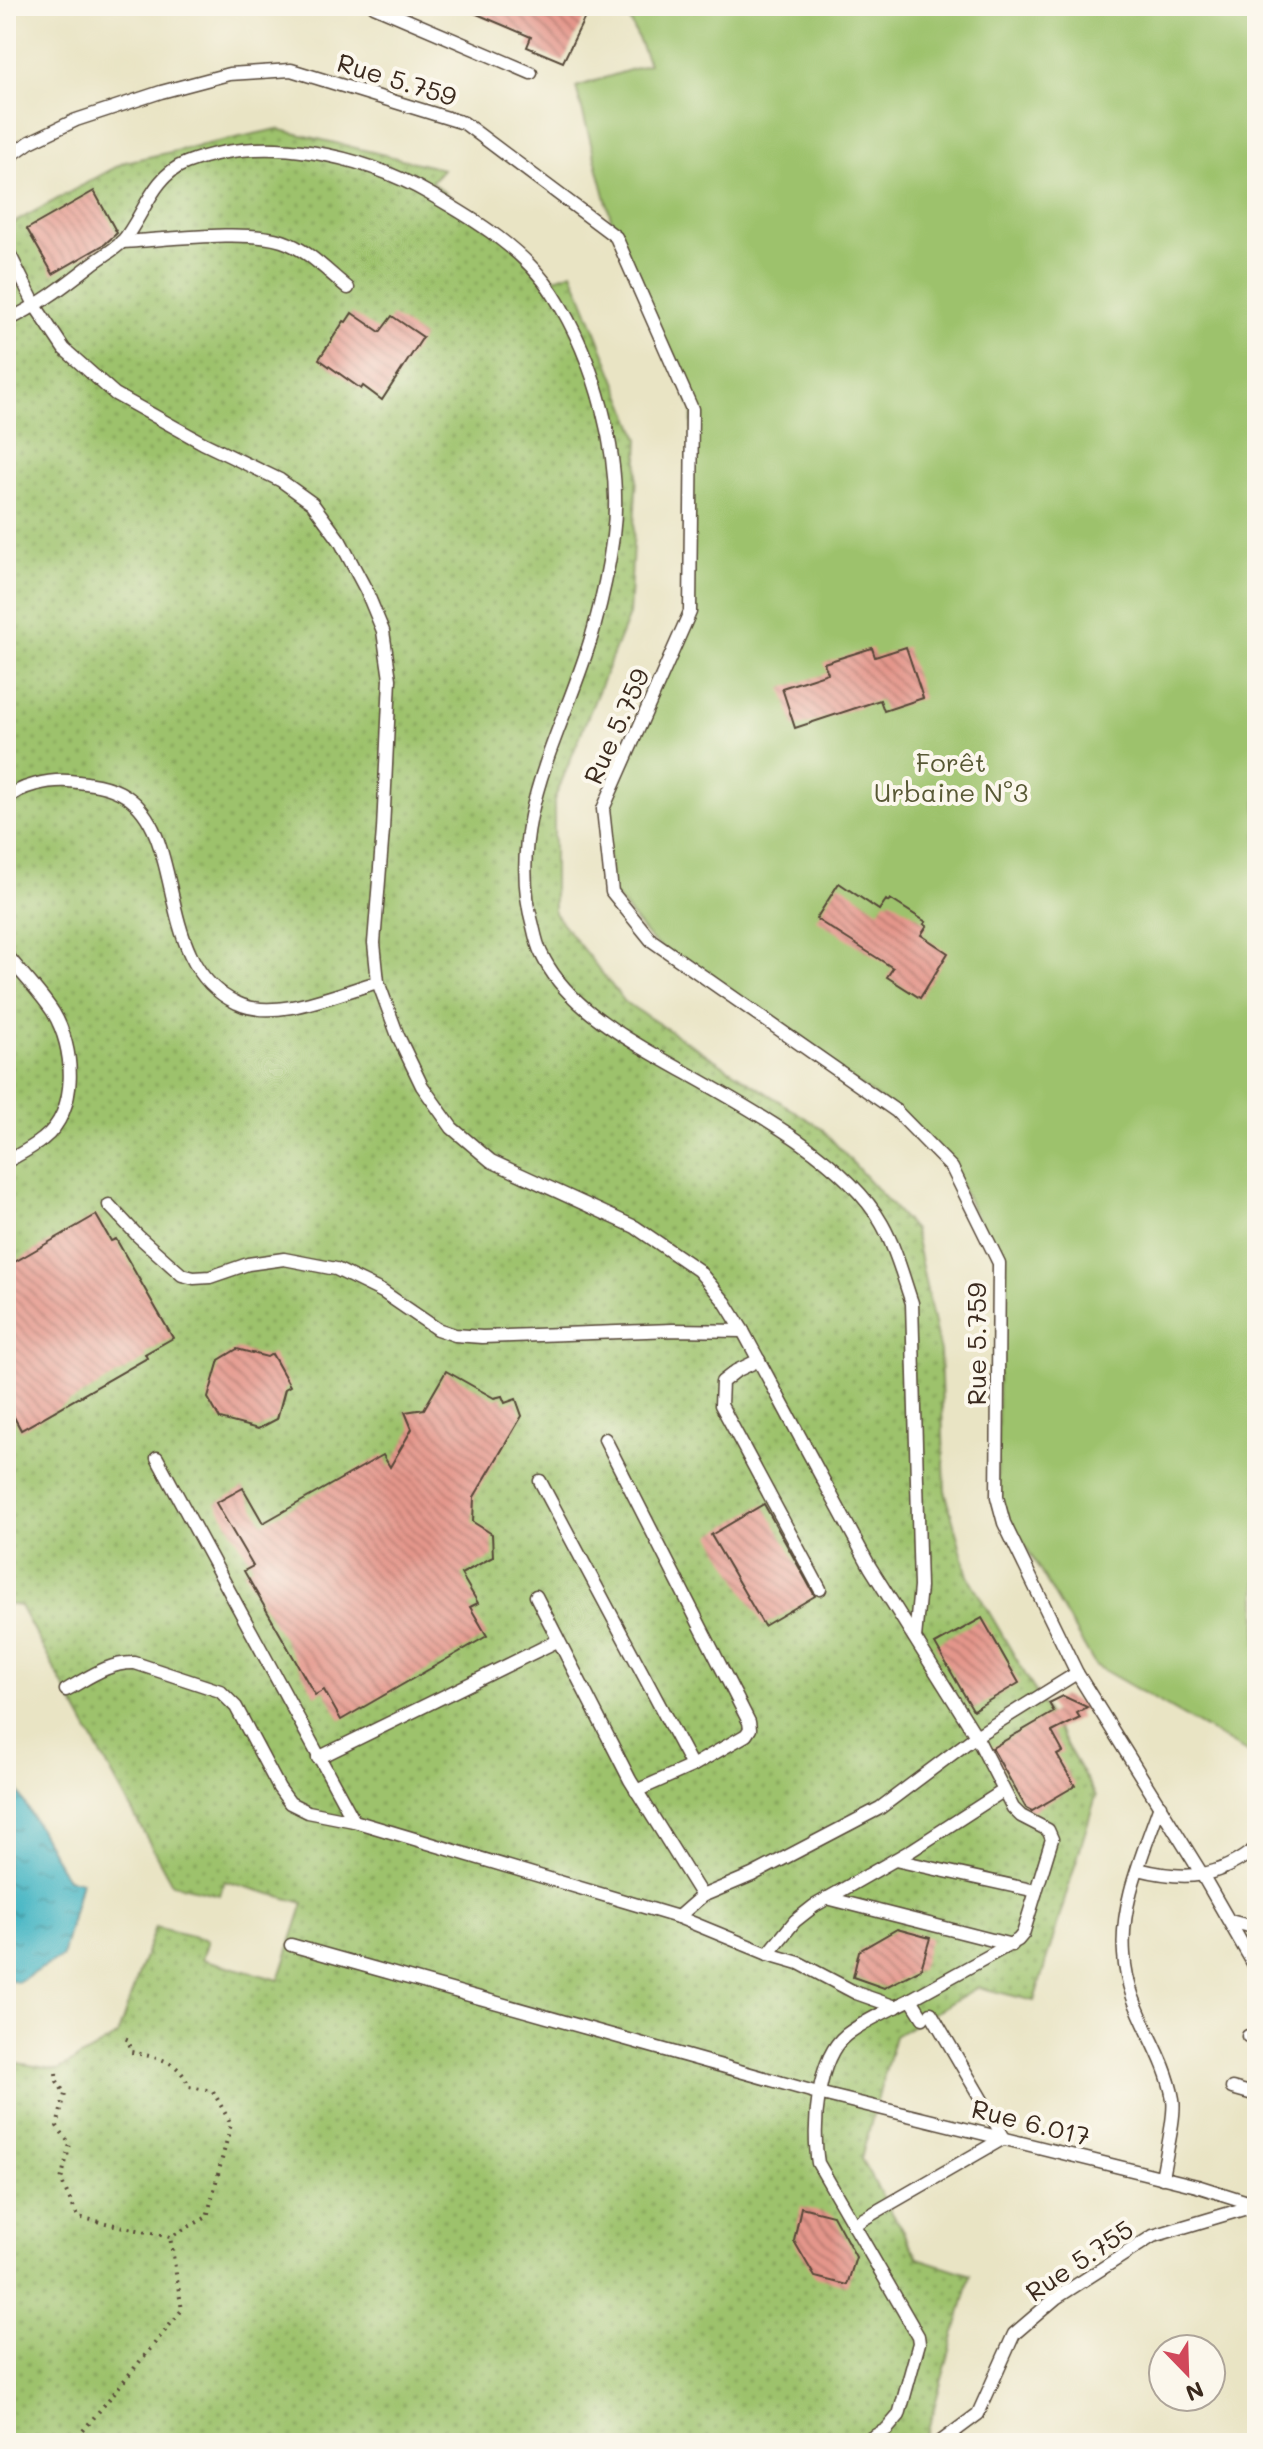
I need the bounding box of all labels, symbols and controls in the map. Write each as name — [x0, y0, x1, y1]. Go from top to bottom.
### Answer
street label: Rue 5.759 — [333, 45, 461, 113]
street label: Rue 5.759 — [575, 663, 657, 789]
park label: Forêt Urbaine N°3 — [874, 745, 1028, 809]
street label: Rue 5.759 — [959, 1282, 993, 1406]
street label: Rue 6.017 — [968, 2091, 1094, 2153]
street label: Rue 5.755 — [1019, 2212, 1139, 2308]
north arrow — [1147, 2333, 1227, 2413]
text: N — [1182, 2375, 1208, 2408]

